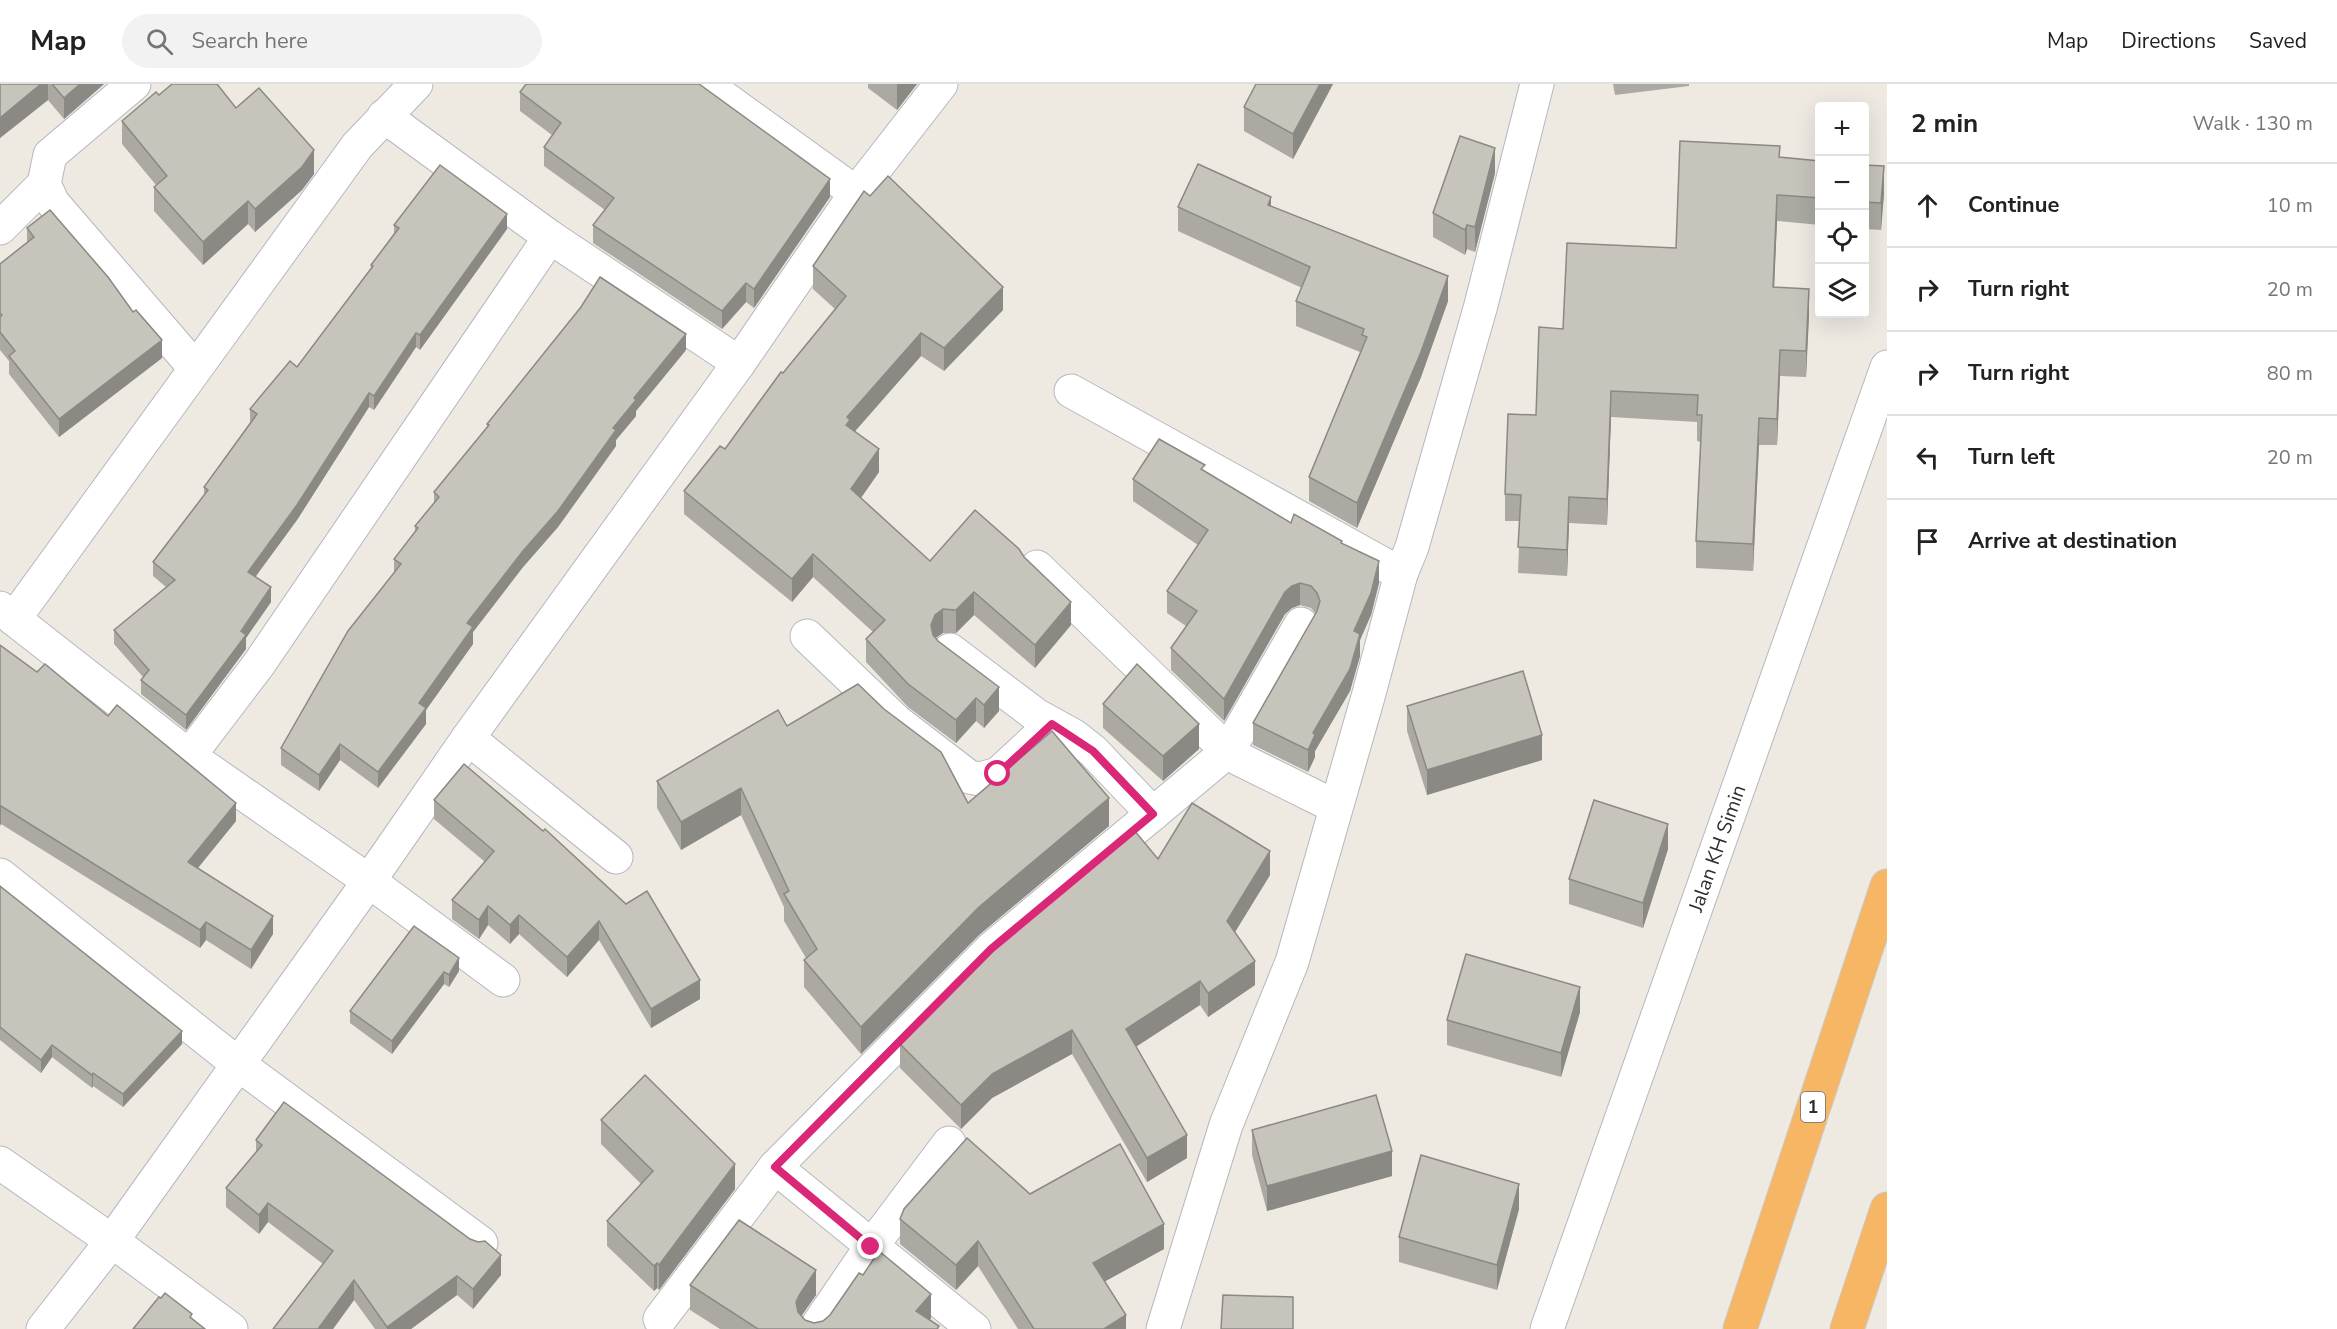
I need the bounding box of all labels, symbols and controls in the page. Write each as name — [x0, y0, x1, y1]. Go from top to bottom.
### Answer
search box — [122, 14, 542, 68]
text: Map — [30, 22, 86, 60]
icon: search — [143, 25, 176, 58]
text: Search here — [191, 26, 308, 56]
text: Map — [2047, 27, 2088, 55]
text: Directions — [2121, 27, 2216, 55]
text: Saved — [2249, 27, 2307, 55]
map controls — [1815, 102, 1869, 318]
button: + — [1815, 102, 1869, 156]
text: 2 min — [1911, 106, 1978, 141]
text: Walk · 130 m — [2193, 110, 2313, 137]
button: − — [1815, 156, 1869, 210]
icon: ahead — [1911, 189, 1944, 222]
text: Continue — [1968, 190, 2059, 220]
text: 10 m — [2267, 192, 2313, 219]
button: locate — [1815, 210, 1869, 264]
button: layers — [1815, 264, 1869, 318]
icon: right — [1911, 273, 1944, 306]
text: Turn right — [1968, 274, 2069, 304]
text: 20 m — [2267, 276, 2313, 303]
icon: right — [1911, 357, 1944, 390]
text: Turn right — [1968, 358, 2069, 388]
text: 80 m — [2267, 360, 2313, 387]
icon: left — [1911, 441, 1944, 474]
text: Turn left — [1968, 442, 2055, 472]
text: 20 m — [2267, 444, 2313, 471]
icon: arrive — [1911, 525, 1944, 558]
text: Arrive at destination — [1968, 526, 2177, 556]
route start — [984, 760, 1010, 786]
street label: Jalan KH Simin — [1682, 781, 1752, 917]
road number: 1 — [1801, 1092, 1825, 1122]
route end — [857, 1233, 883, 1259]

